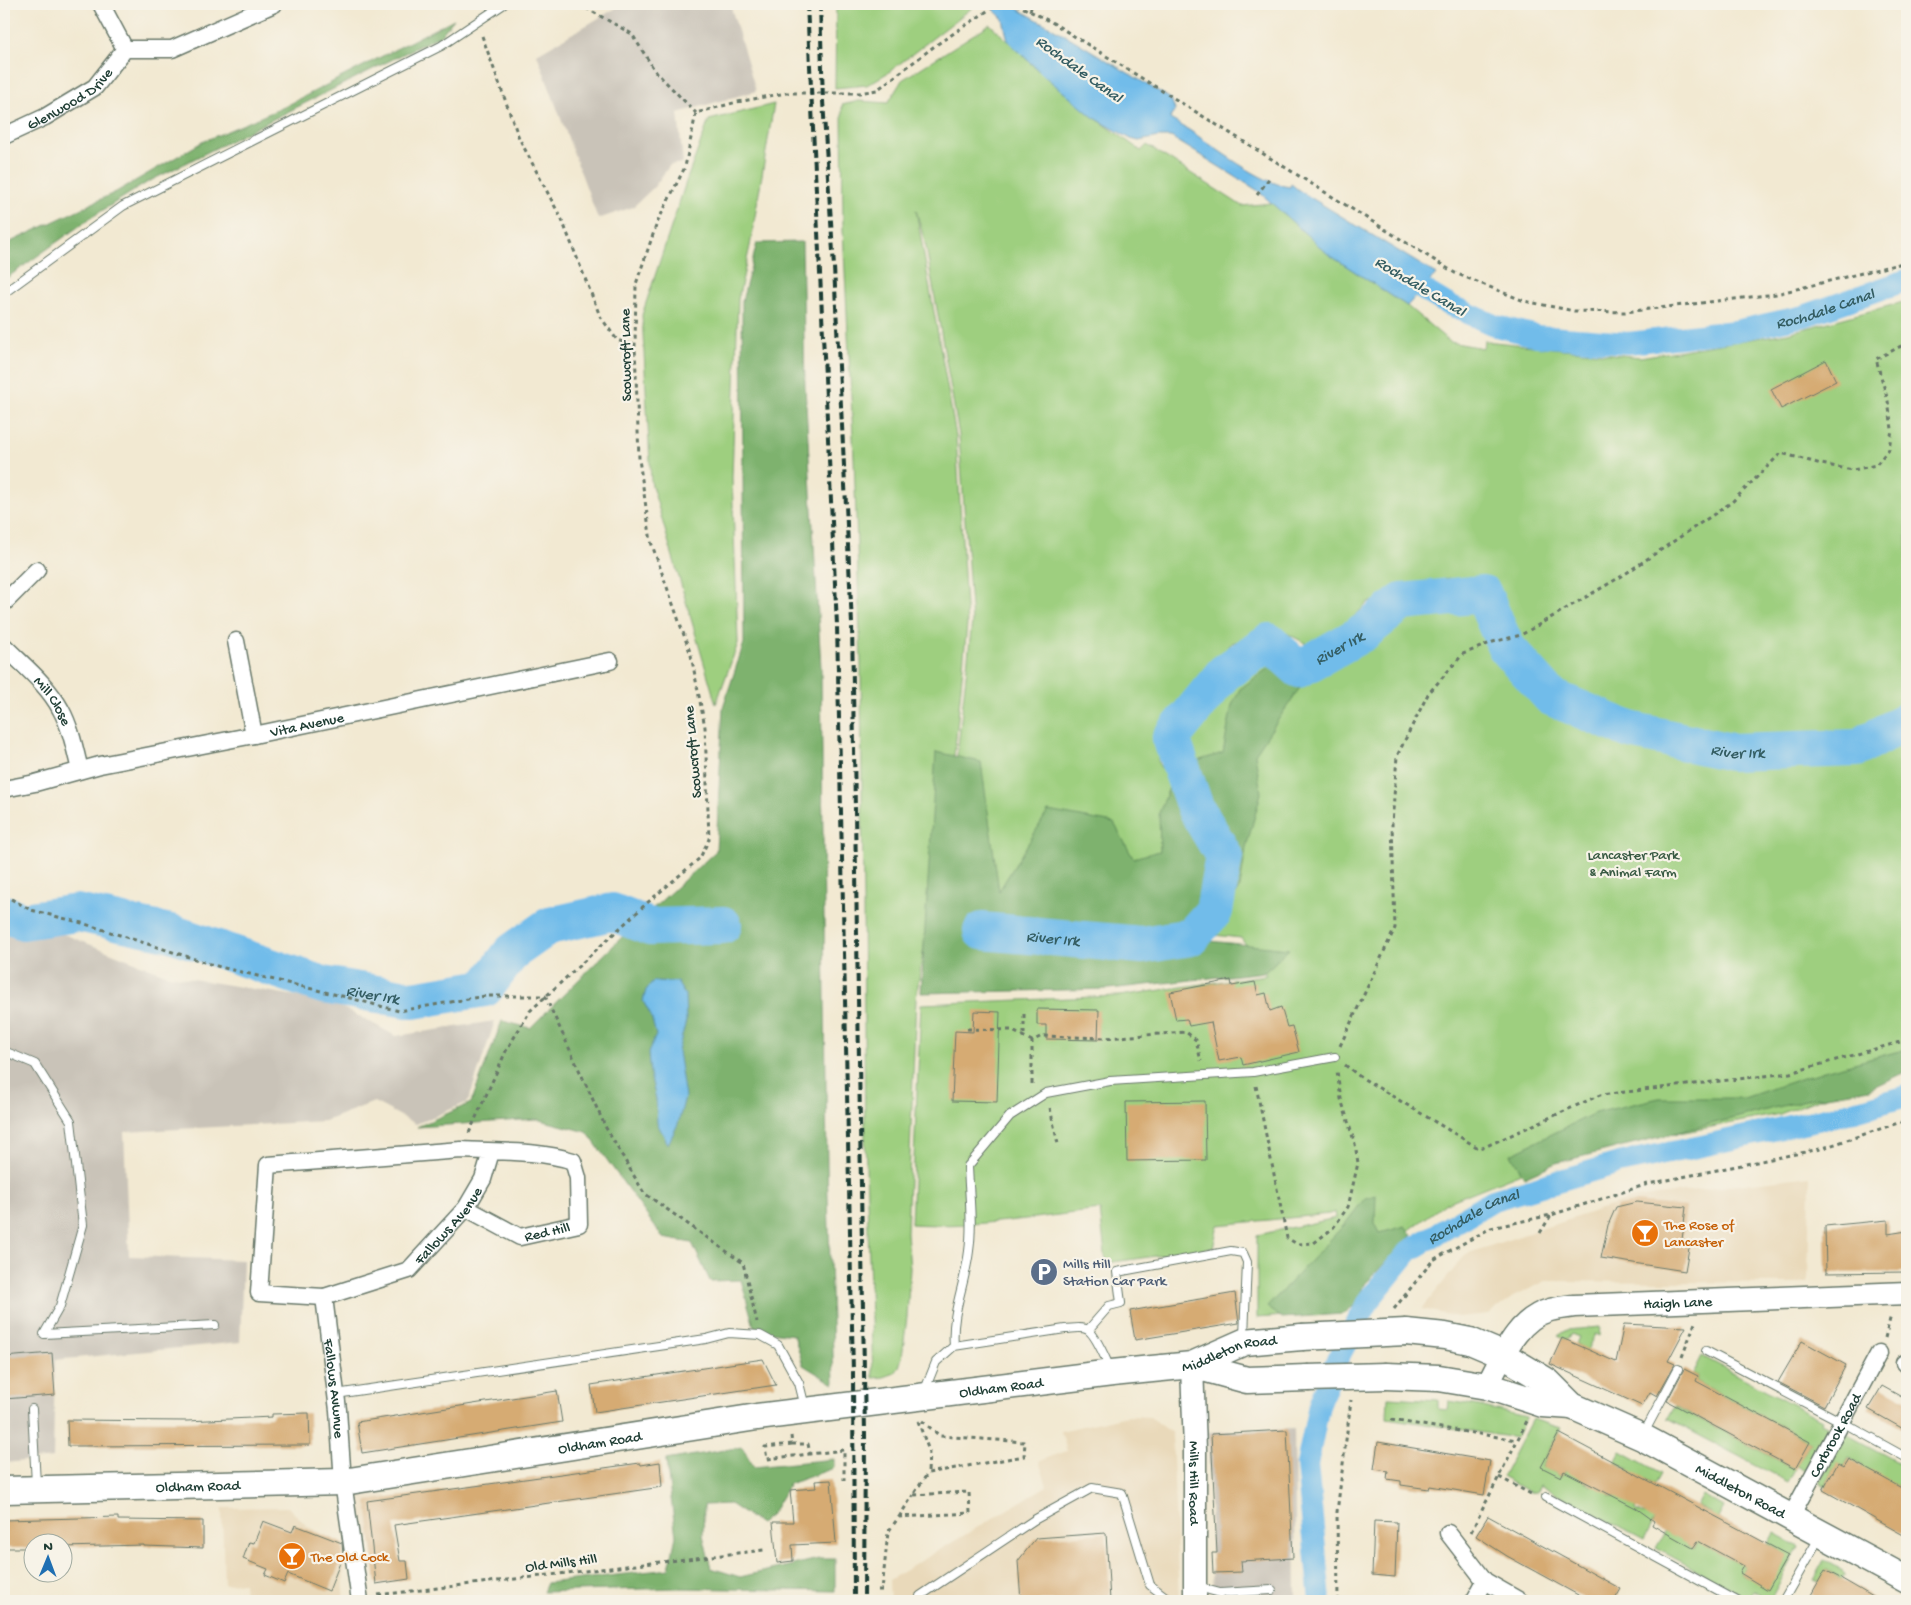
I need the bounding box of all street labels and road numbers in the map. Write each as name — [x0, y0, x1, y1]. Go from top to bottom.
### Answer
street label: Glenwood Drive — [25, 65, 118, 135]
street label: Scowcroft Lane — [617, 308, 637, 401]
street label: Mill Close — [29, 673, 74, 729]
street label: Scowcroft Lane — [681, 705, 707, 799]
street label: Vita Avenue — [268, 709, 346, 743]
street label: Fallows Avenue — [411, 1184, 487, 1270]
street label: Red Hill — [523, 1219, 572, 1247]
street label: Haigh Lane — [1643, 1294, 1713, 1314]
street label: Middleton Road — [1181, 1332, 1279, 1377]
street label: Fallows Avwnue — [318, 1337, 347, 1439]
street label: Oldham Road — [958, 1374, 1045, 1403]
street label: Corbrook Road — [1806, 1390, 1867, 1481]
street label: Oldham Road — [557, 1428, 644, 1459]
street label: Mills Hill Road — [1184, 1441, 1202, 1526]
street label: Middleton Road — [1692, 1461, 1789, 1524]
street label: Oldham Road — [156, 1477, 242, 1497]
street label: Old Mills Hill — [524, 1551, 598, 1577]

